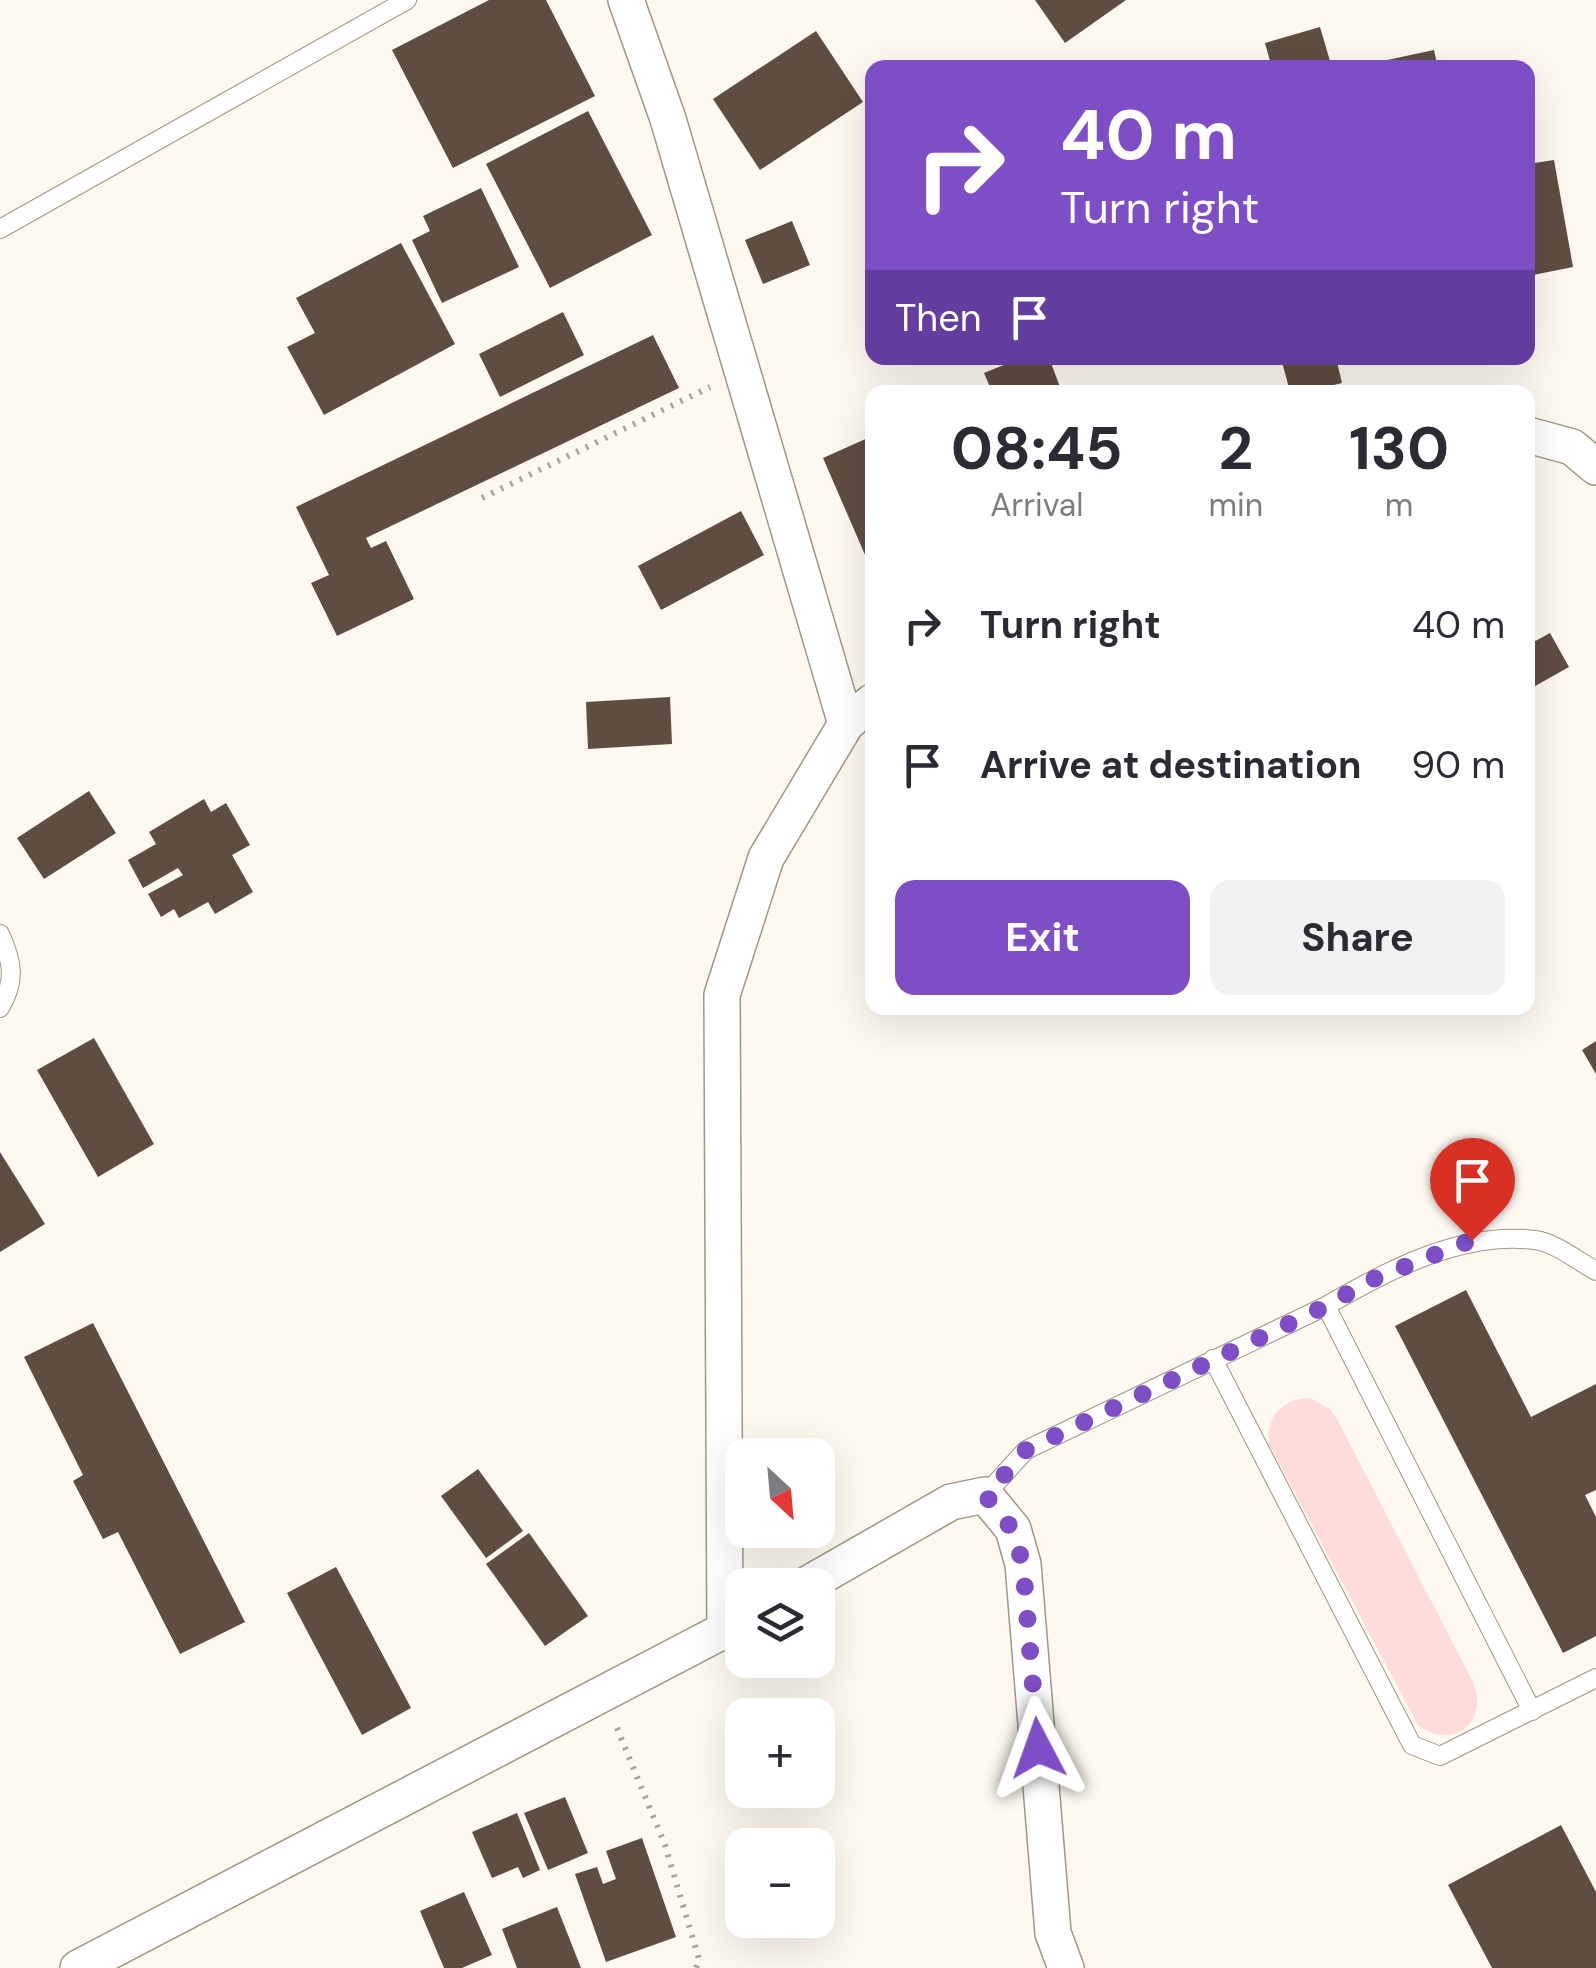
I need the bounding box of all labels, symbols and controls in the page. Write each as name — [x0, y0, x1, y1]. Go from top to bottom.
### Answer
text: 40 m — [1060, 90, 1237, 181]
icon: right — [895, 100, 1025, 230]
text: Turn right — [1060, 178, 1259, 237]
icon: arrive — [1002, 290, 1057, 345]
text: Then — [895, 293, 982, 343]
text: 08:45 — [951, 409, 1123, 488]
text: 2 — [1218, 409, 1253, 488]
text: 130 — [1349, 409, 1449, 488]
text: Arrival — [990, 484, 1083, 526]
text: min — [1208, 484, 1263, 526]
text: m — [1385, 484, 1413, 526]
icon: right — [895, 598, 950, 653]
text: Turn right — [980, 600, 1161, 650]
text: 40 m — [1412, 600, 1505, 650]
icon: arrive — [895, 738, 950, 793]
text: Arrive at destination — [980, 740, 1362, 790]
text: 90 m — [1411, 740, 1505, 790]
button: Exit — [895, 880, 1190, 995]
button: Share — [1210, 880, 1505, 995]
pin — [1430, 1138, 1515, 1241]
icon: arrive — [1445, 1153, 1500, 1208]
north arrow — [725, 1438, 835, 1548]
map controls — [725, 1438, 835, 1938]
button: layers — [725, 1568, 835, 1678]
position arrow — [986, 1696, 1090, 1800]
button: + — [725, 1698, 835, 1808]
button: − — [725, 1828, 835, 1938]

